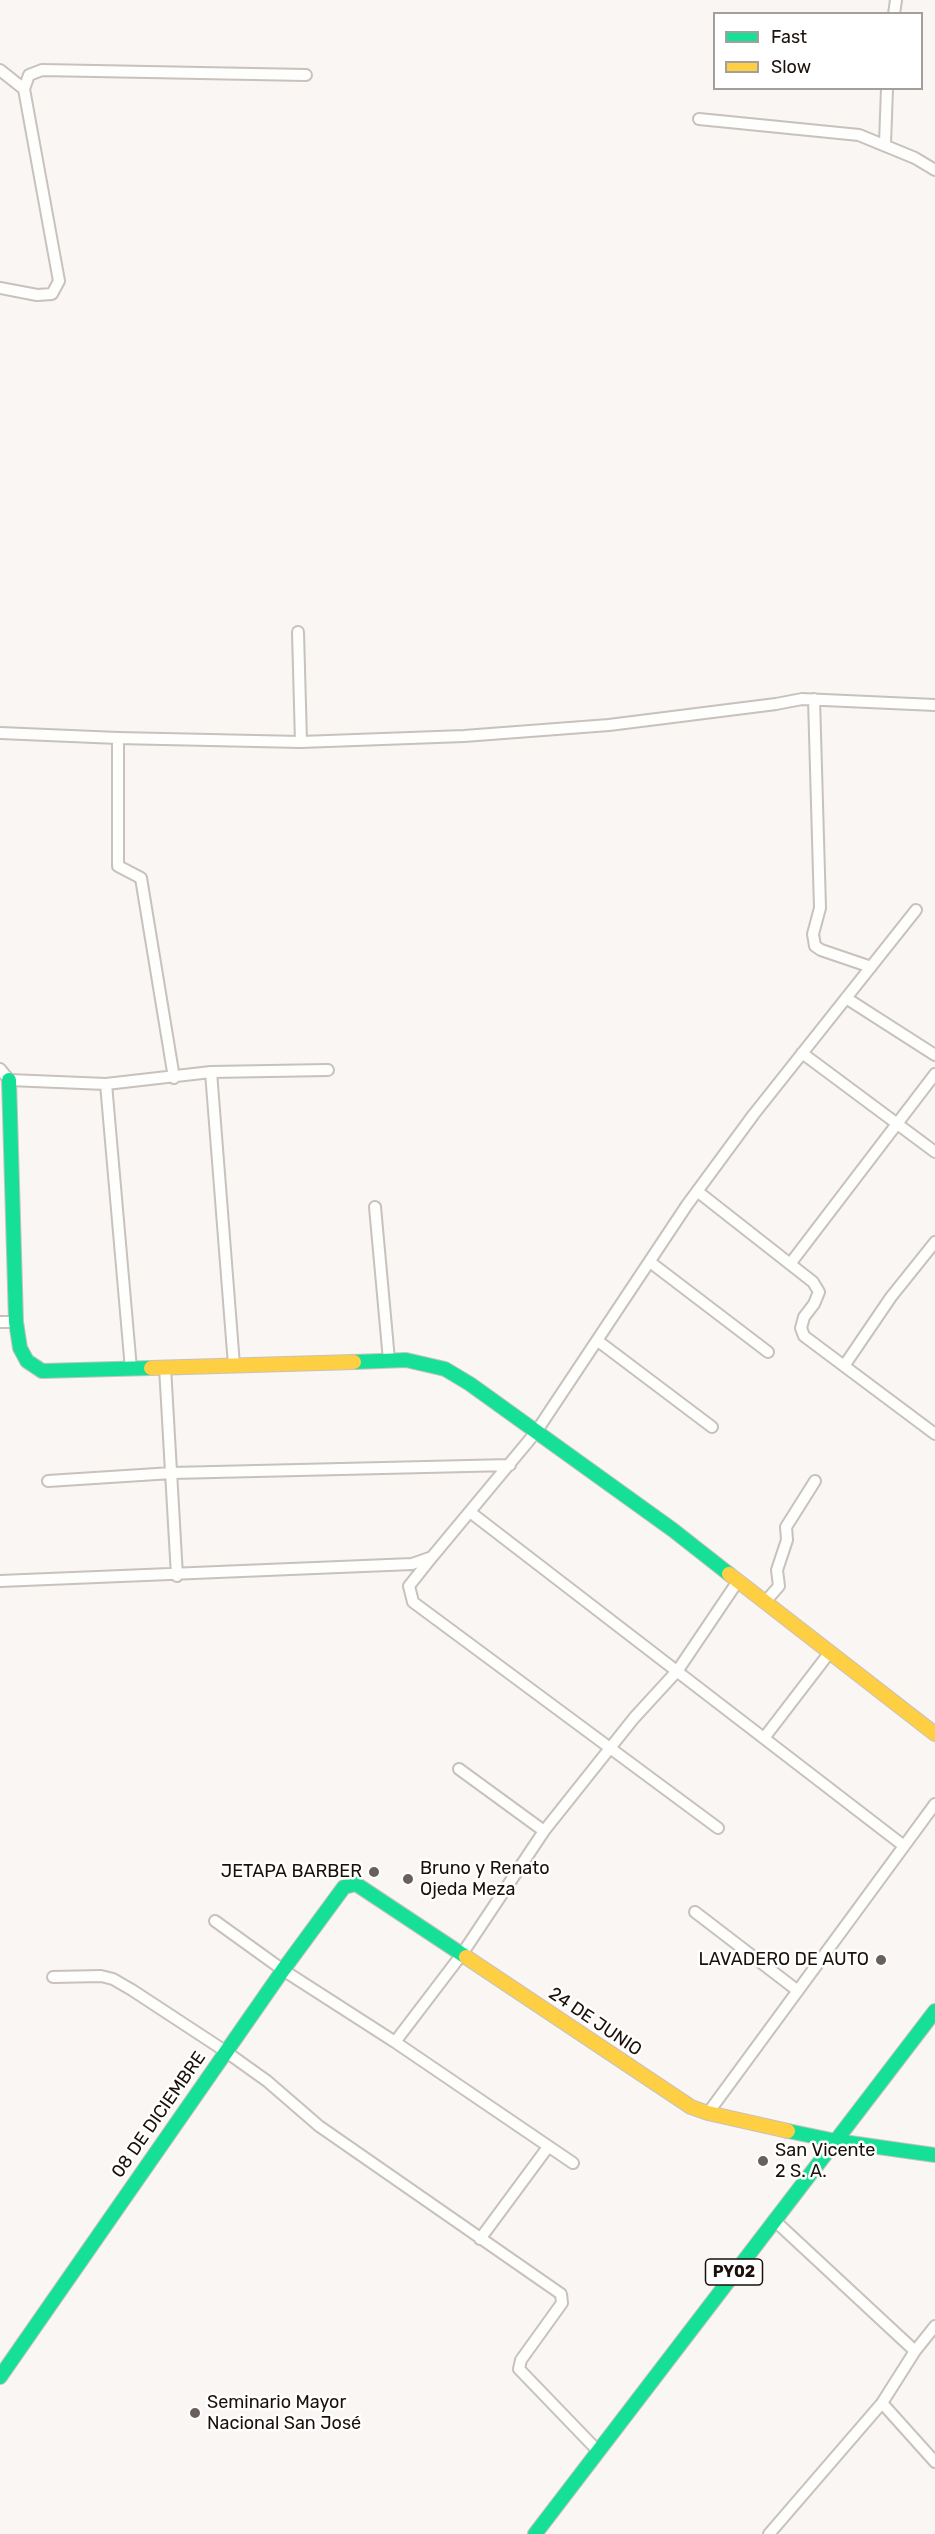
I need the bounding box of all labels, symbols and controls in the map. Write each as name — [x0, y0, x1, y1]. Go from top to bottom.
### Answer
legend — [713, 12, 923, 90]
text: Fast — [771, 26, 807, 48]
text: Slow — [771, 56, 811, 78]
place label: Bruno y Renato Ojeda Meza — [420, 1858, 550, 1900]
place label: JETAPA BARBER — [221, 1861, 362, 1883]
marker: JETAPA BARBER — [367, 1865, 381, 1879]
marker: Bruno y Renato Ojeda Meza — [401, 1872, 415, 1886]
place label: LAVADERO DE AUTO — [699, 1949, 869, 1971]
marker: LAVADERO DE AUTO — [874, 1953, 888, 1967]
street label: 24 DE JUNIO — [544, 1983, 646, 2061]
street label: 08 DE DICIEMBRE — [107, 2048, 211, 2182]
place label: San Vicente 2 S. A. — [775, 2140, 875, 2182]
marker: San Vicente 2 S. A. — [756, 2154, 770, 2168]
road number: PY02 — [706, 2259, 762, 2285]
place label: Seminario Mayor Nacional San José — [207, 2392, 361, 2434]
marker: Seminario Mayor Nacional San José — [188, 2406, 202, 2420]

